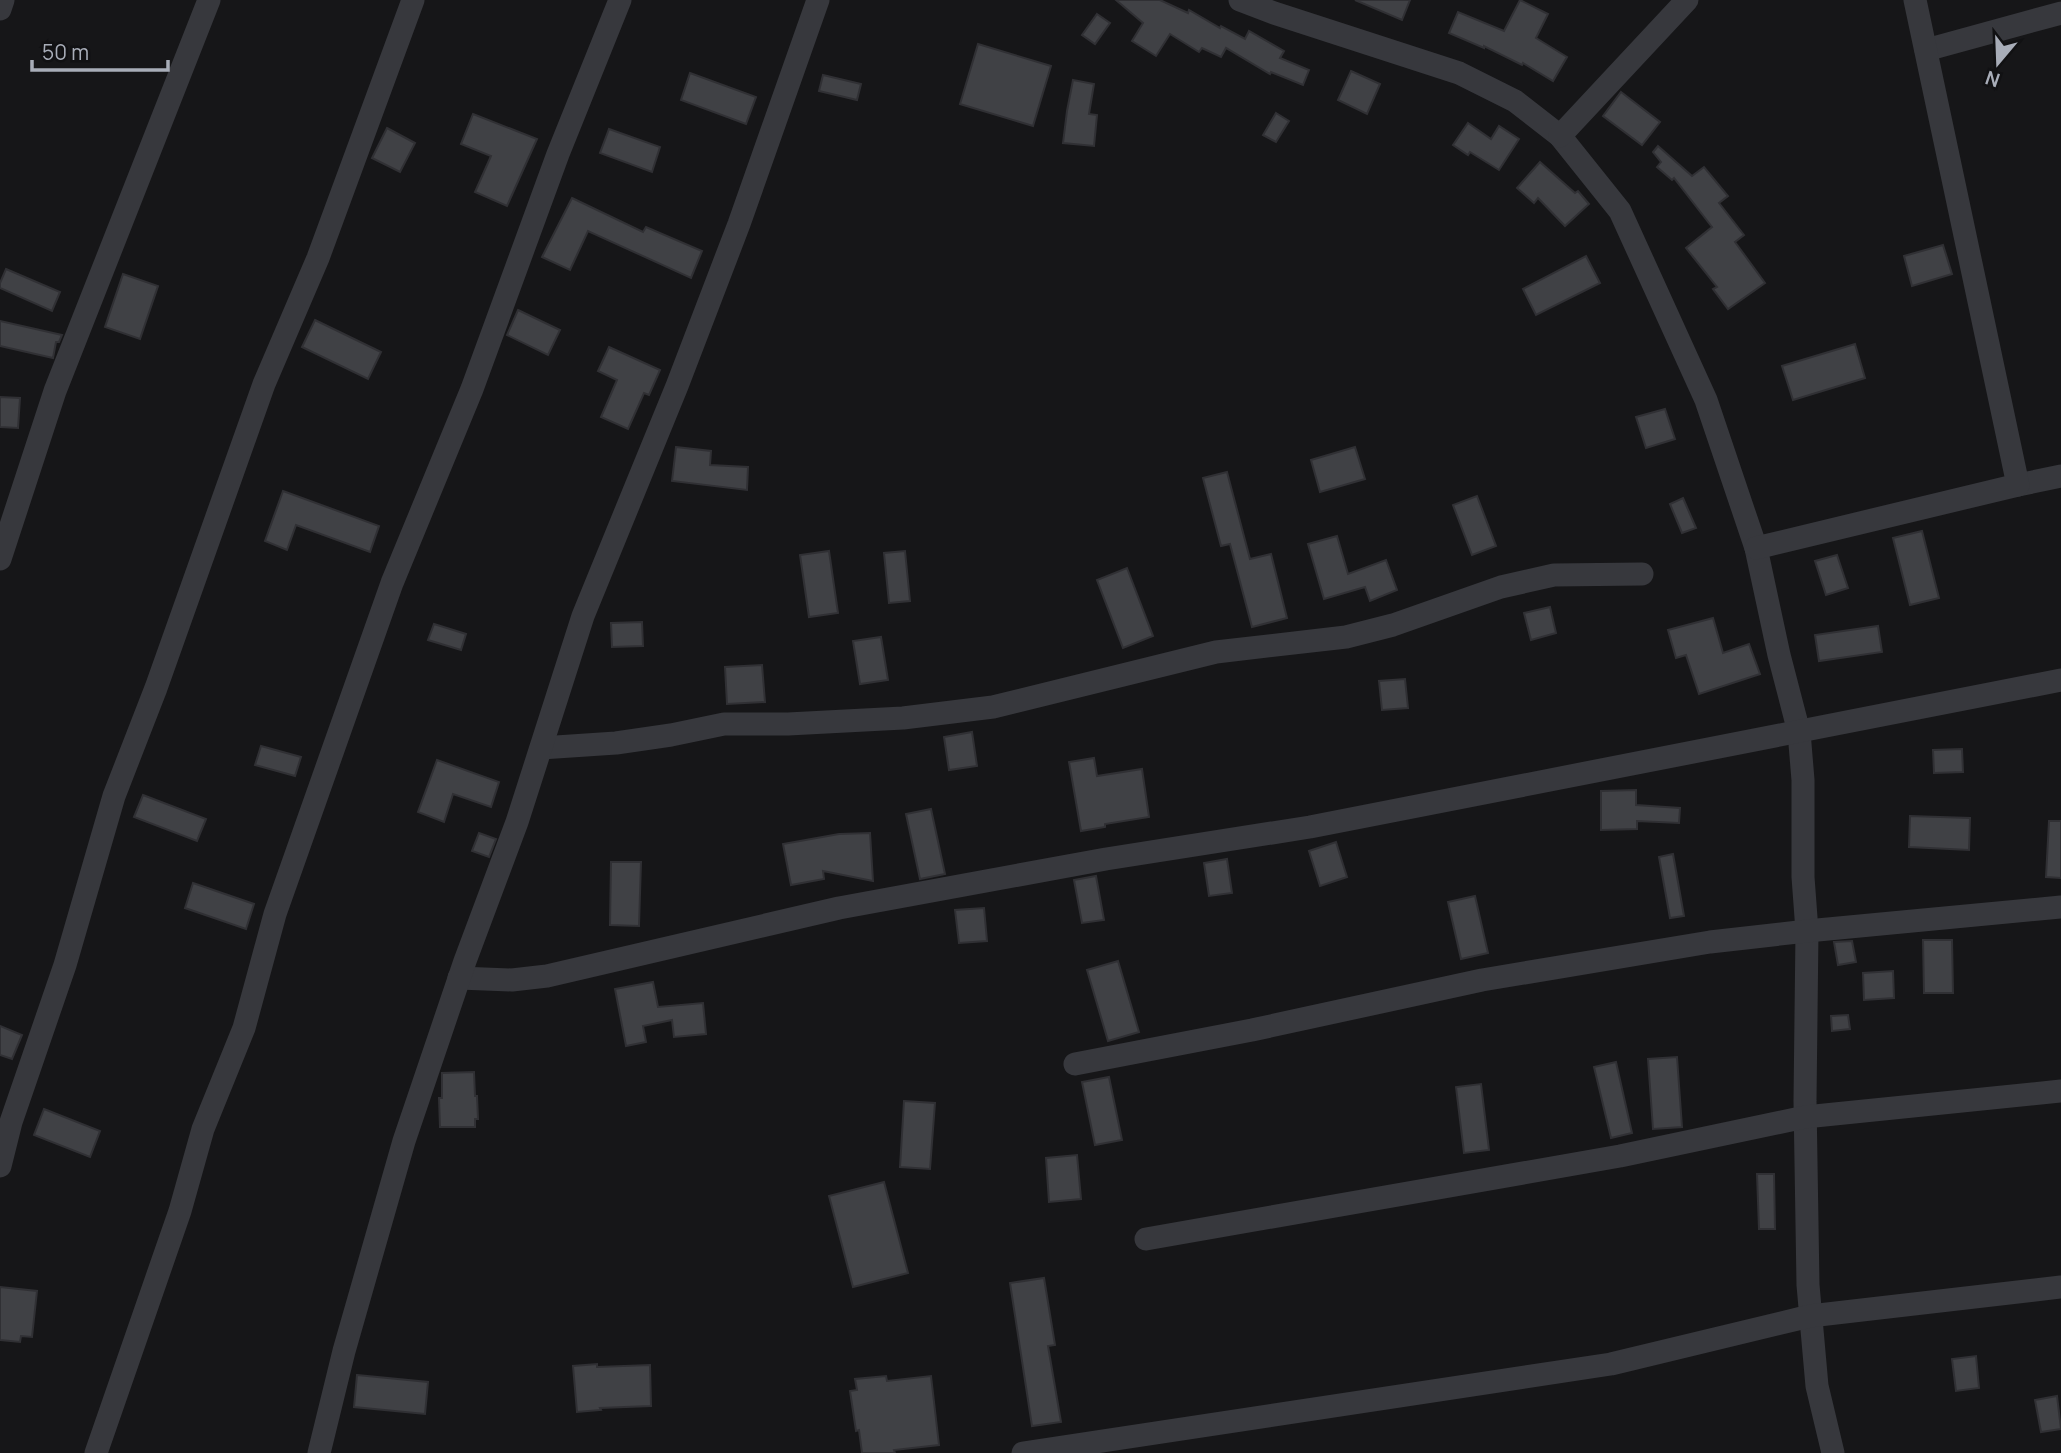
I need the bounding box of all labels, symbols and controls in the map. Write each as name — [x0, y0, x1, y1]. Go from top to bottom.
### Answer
scale bar — [32, 28, 168, 72]
north arrow — [1963, 28, 2033, 98]
text: 50 m — [42, 38, 89, 66]
text: N — [1982, 65, 2003, 94]

